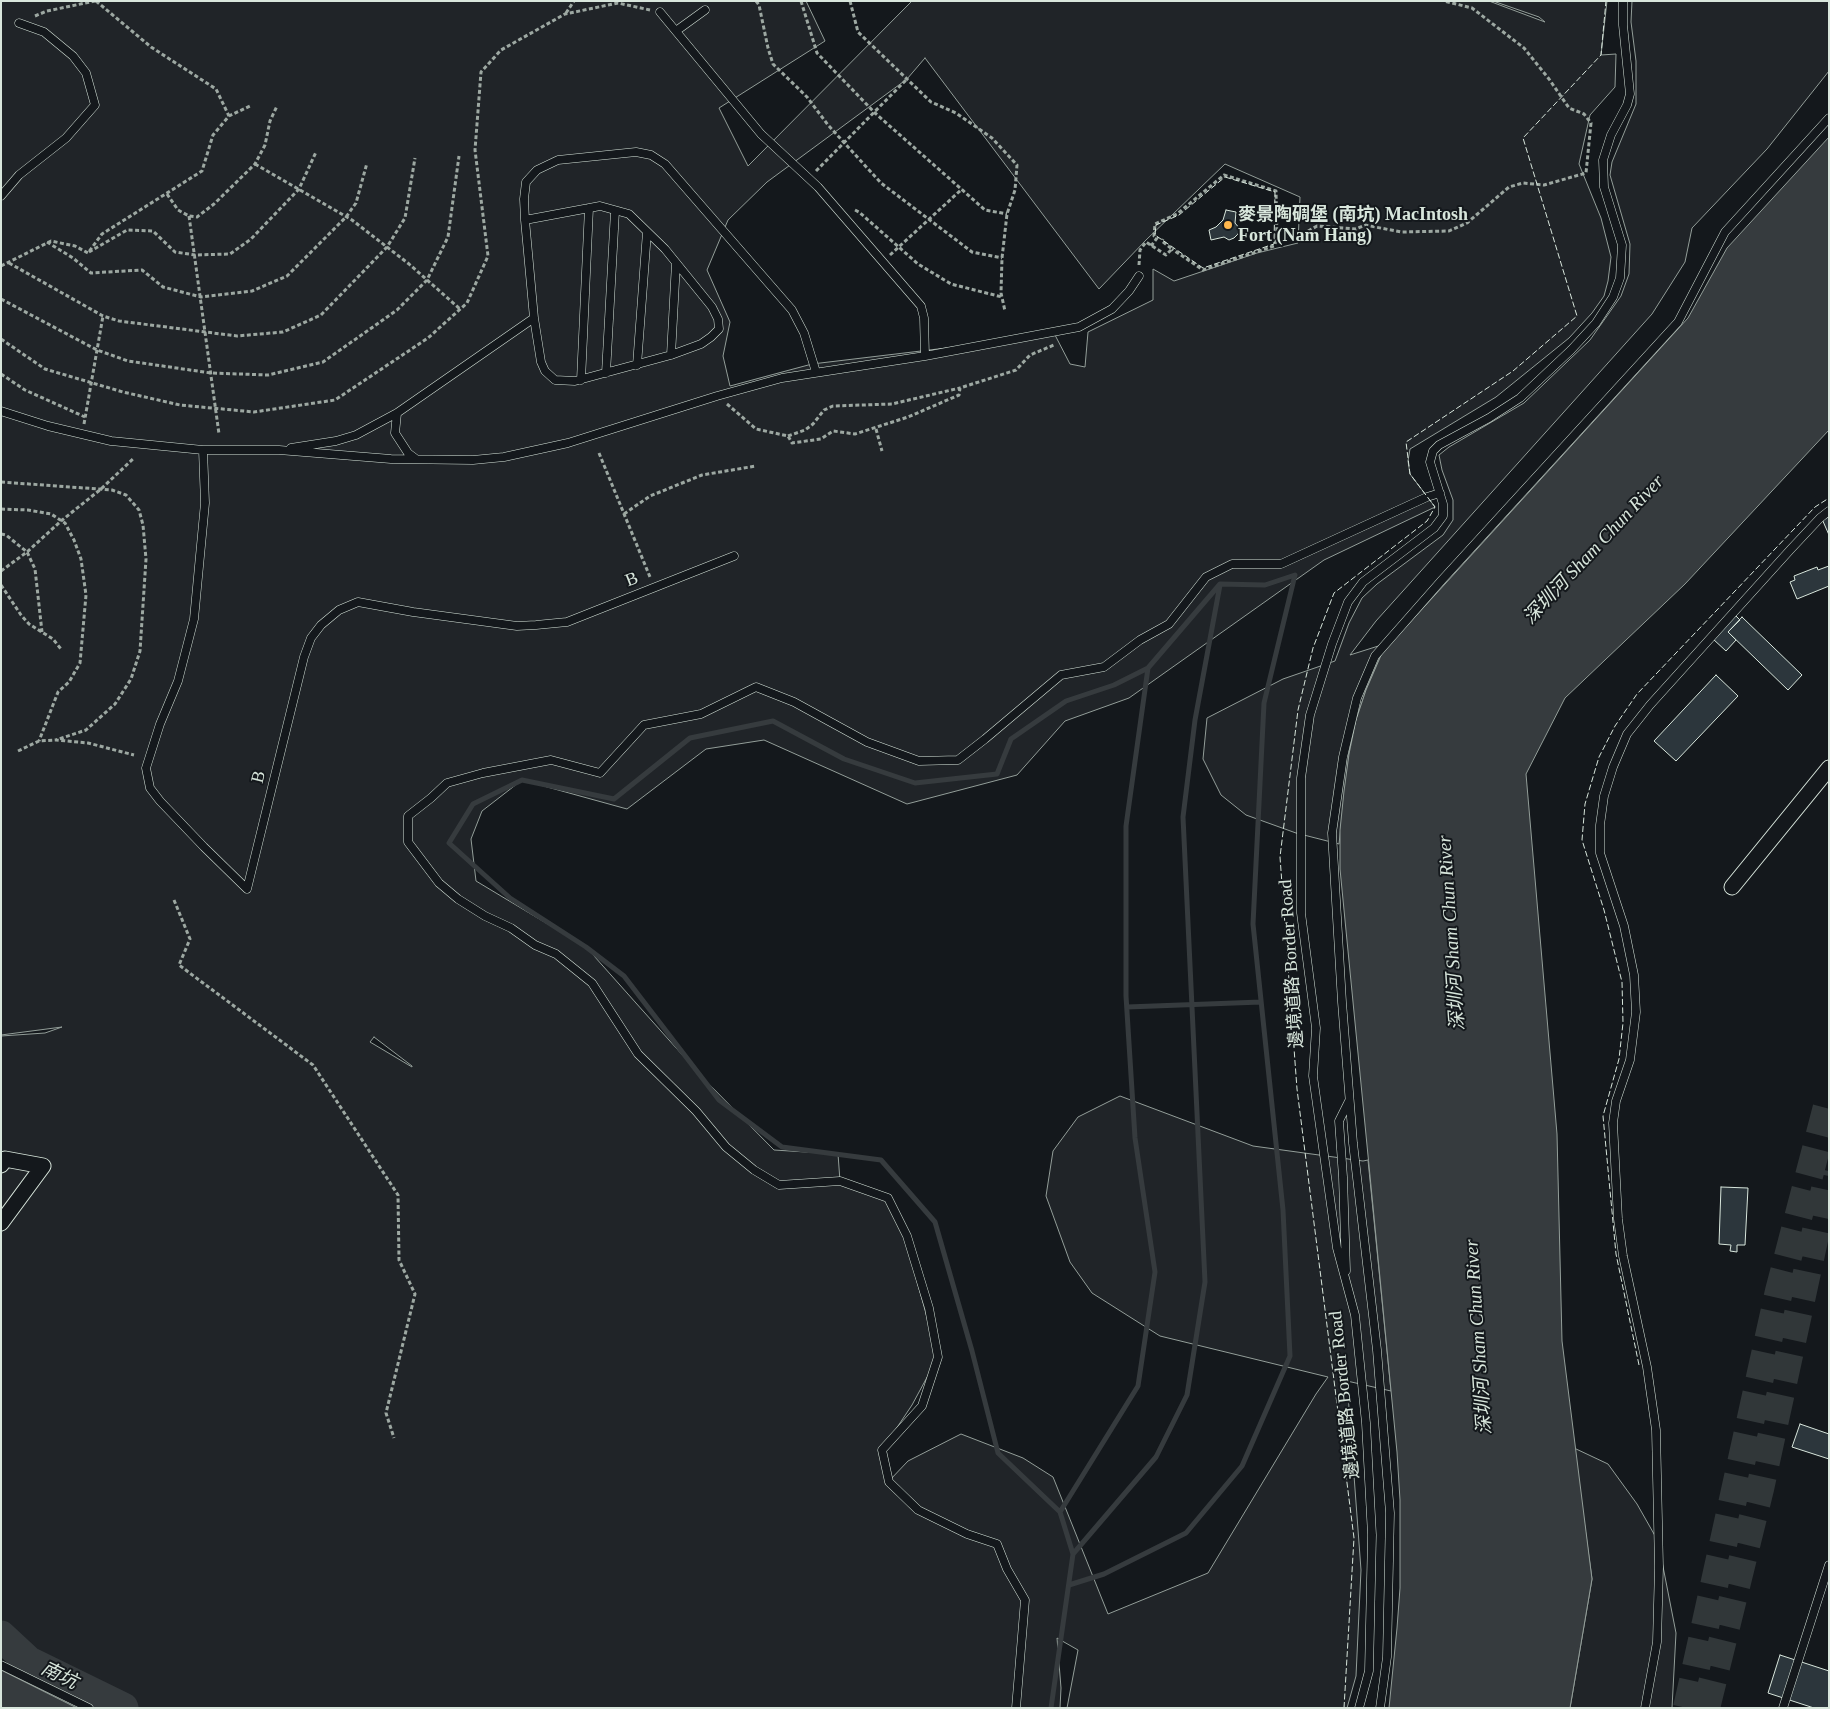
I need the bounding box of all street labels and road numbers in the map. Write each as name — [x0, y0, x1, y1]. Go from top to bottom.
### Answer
street label: B — [623, 568, 641, 592]
street label: B — [247, 769, 271, 785]
street label: 邊境道路 Border Road — [1275, 879, 1309, 1049]
street label: 邊境道路 Border Road — [1325, 1310, 1365, 1480]

